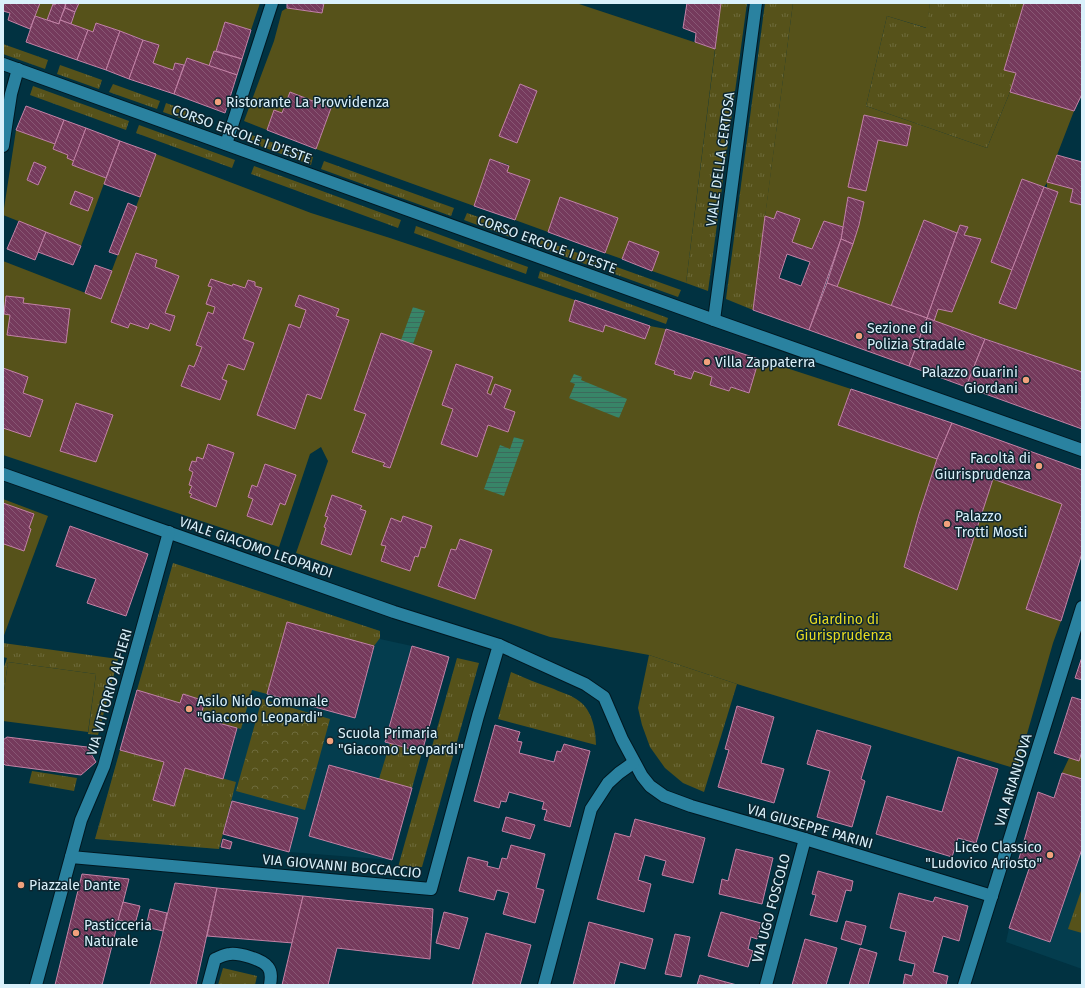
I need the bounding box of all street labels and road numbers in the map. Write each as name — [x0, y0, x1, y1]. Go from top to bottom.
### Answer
street label: VIALE DELLA CERTOSA — [703, 91, 738, 228]
street label: CORSO ERCOLE I D'ESTE — [170, 101, 314, 168]
street label: CORSO ERCOLE I D'ESTE — [475, 211, 619, 278]
street label: VIALE GIACOMO LEOPARDI — [177, 513, 335, 582]
street label: VIA VITTORIO ALFIERI — [83, 627, 136, 758]
street label: VIA ARIANUOVA — [991, 732, 1036, 829]
street label: VIA GIUSEPPE PARINI — [745, 800, 875, 853]
street label: VIA GIOVANNI BOCCACCIO — [262, 851, 422, 882]
street label: VIA UGO FOSCOLO — [749, 852, 794, 965]

